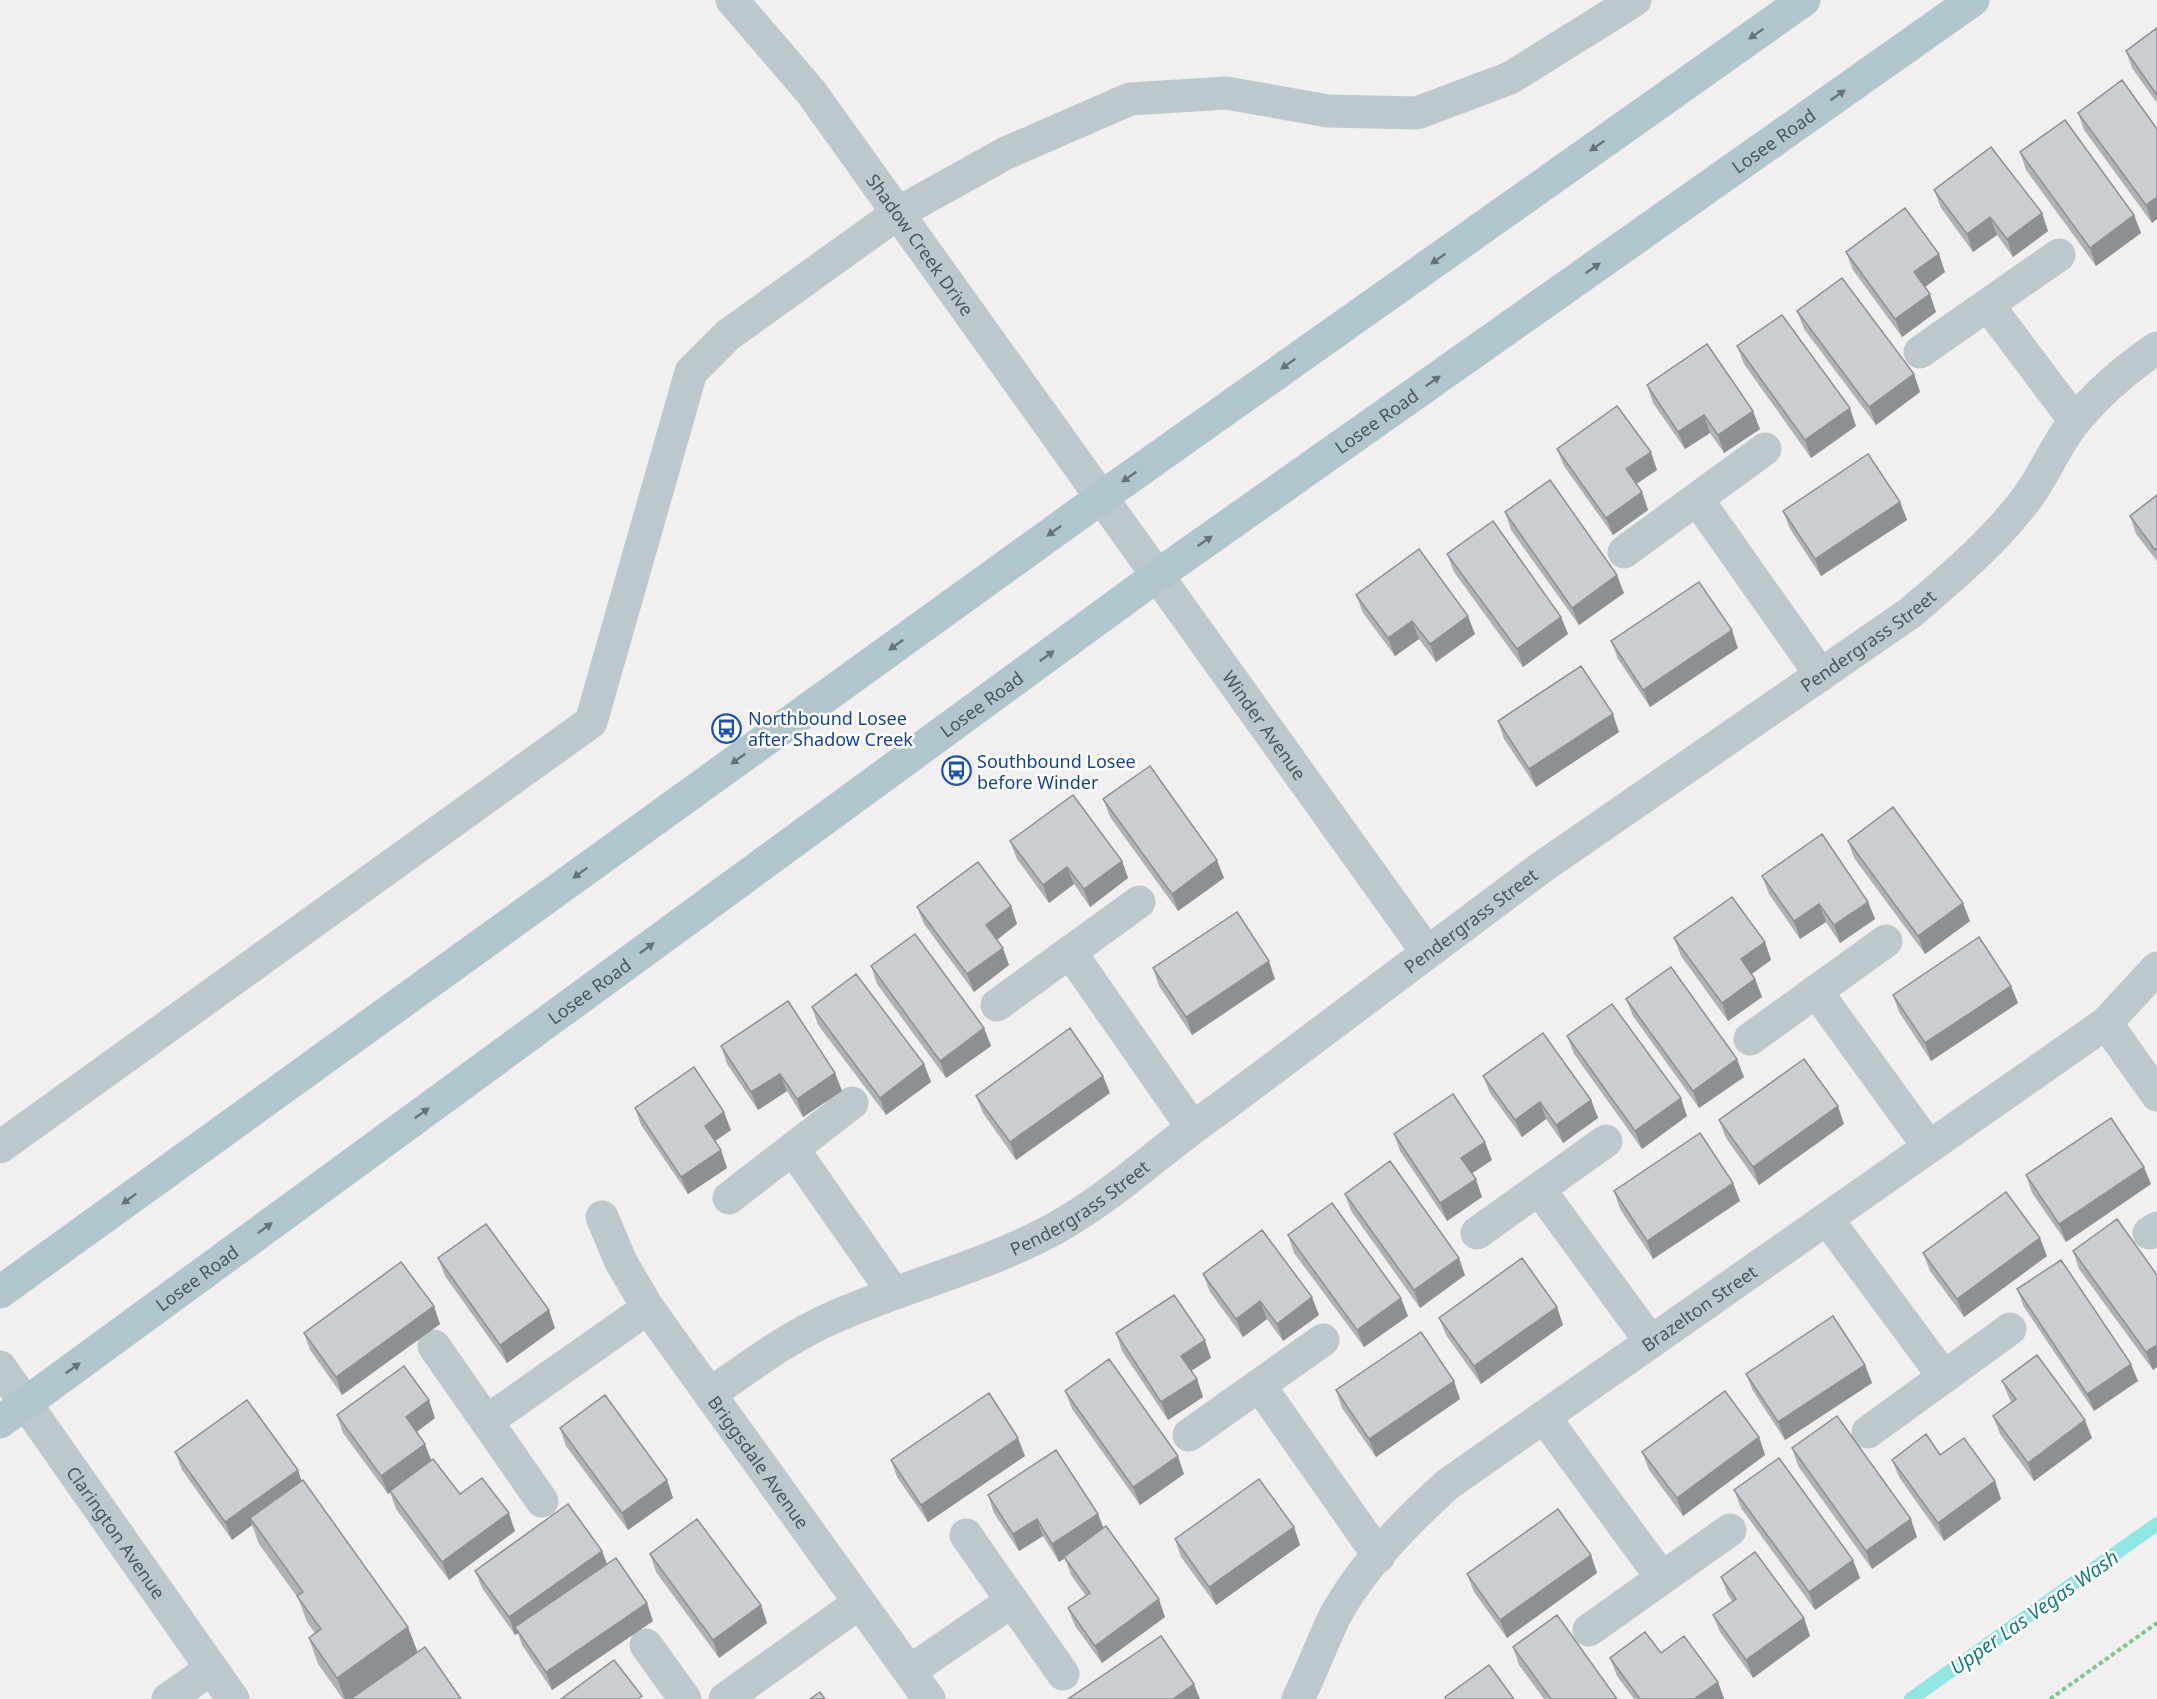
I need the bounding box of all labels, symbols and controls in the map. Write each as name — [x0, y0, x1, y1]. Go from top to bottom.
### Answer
one-way arrow — [1749, 28, 1765, 40]
one-way arrow — [1829, 89, 1845, 101]
street label: Losee Road — [1727, 103, 1820, 179]
one-way arrow — [1589, 140, 1605, 151]
street label: Shadow Creek Drive — [861, 169, 979, 320]
one-way arrow — [1430, 253, 1446, 265]
one-way arrow — [1584, 262, 1600, 274]
one-way arrow — [1281, 358, 1297, 370]
one-way arrow — [1425, 375, 1441, 387]
street label: Losee Road — [1330, 383, 1423, 459]
one-way arrow — [1122, 471, 1138, 483]
one-way arrow — [1047, 525, 1063, 537]
one-way arrow — [1198, 536, 1213, 548]
street label: Pendergrass Street — [1795, 584, 1941, 697]
one-way arrow — [888, 639, 904, 650]
one-way arrow — [1038, 650, 1054, 662]
street label: Losee Road — [935, 666, 1028, 743]
street label: Winder Avenue — [1217, 666, 1312, 785]
place label: Northbound Losee after Shadow Creek — [748, 706, 913, 751]
bus stop icon: Northbound Losee after Shadow Creek — [711, 712, 743, 744]
place label: Southbound Losee before Winder — [977, 749, 1136, 794]
one-way arrow — [730, 753, 746, 765]
bus stop icon: Southbound Losee before Winder — [940, 755, 972, 787]
street label: Pendergrass Street — [1399, 862, 1543, 978]
one-way arrow — [572, 867, 588, 879]
one-way arrow — [640, 943, 655, 955]
street label: Losee Road — [543, 953, 636, 1029]
one-way arrow — [414, 1107, 430, 1119]
street label: Pendergrass Street — [1006, 1154, 1154, 1261]
one-way arrow — [121, 1193, 137, 1205]
one-way arrow — [256, 1222, 272, 1234]
street label: Losee Road — [151, 1240, 243, 1316]
street label: Brazelton Street — [1637, 1259, 1762, 1357]
one-way arrow — [65, 1362, 81, 1374]
street label: Briggsdale Avenue — [703, 1391, 815, 1533]
street label: Clarington Avenue — [61, 1461, 171, 1603]
water label: Upper Las Vegas Wash — [1944, 1543, 2124, 1681]

